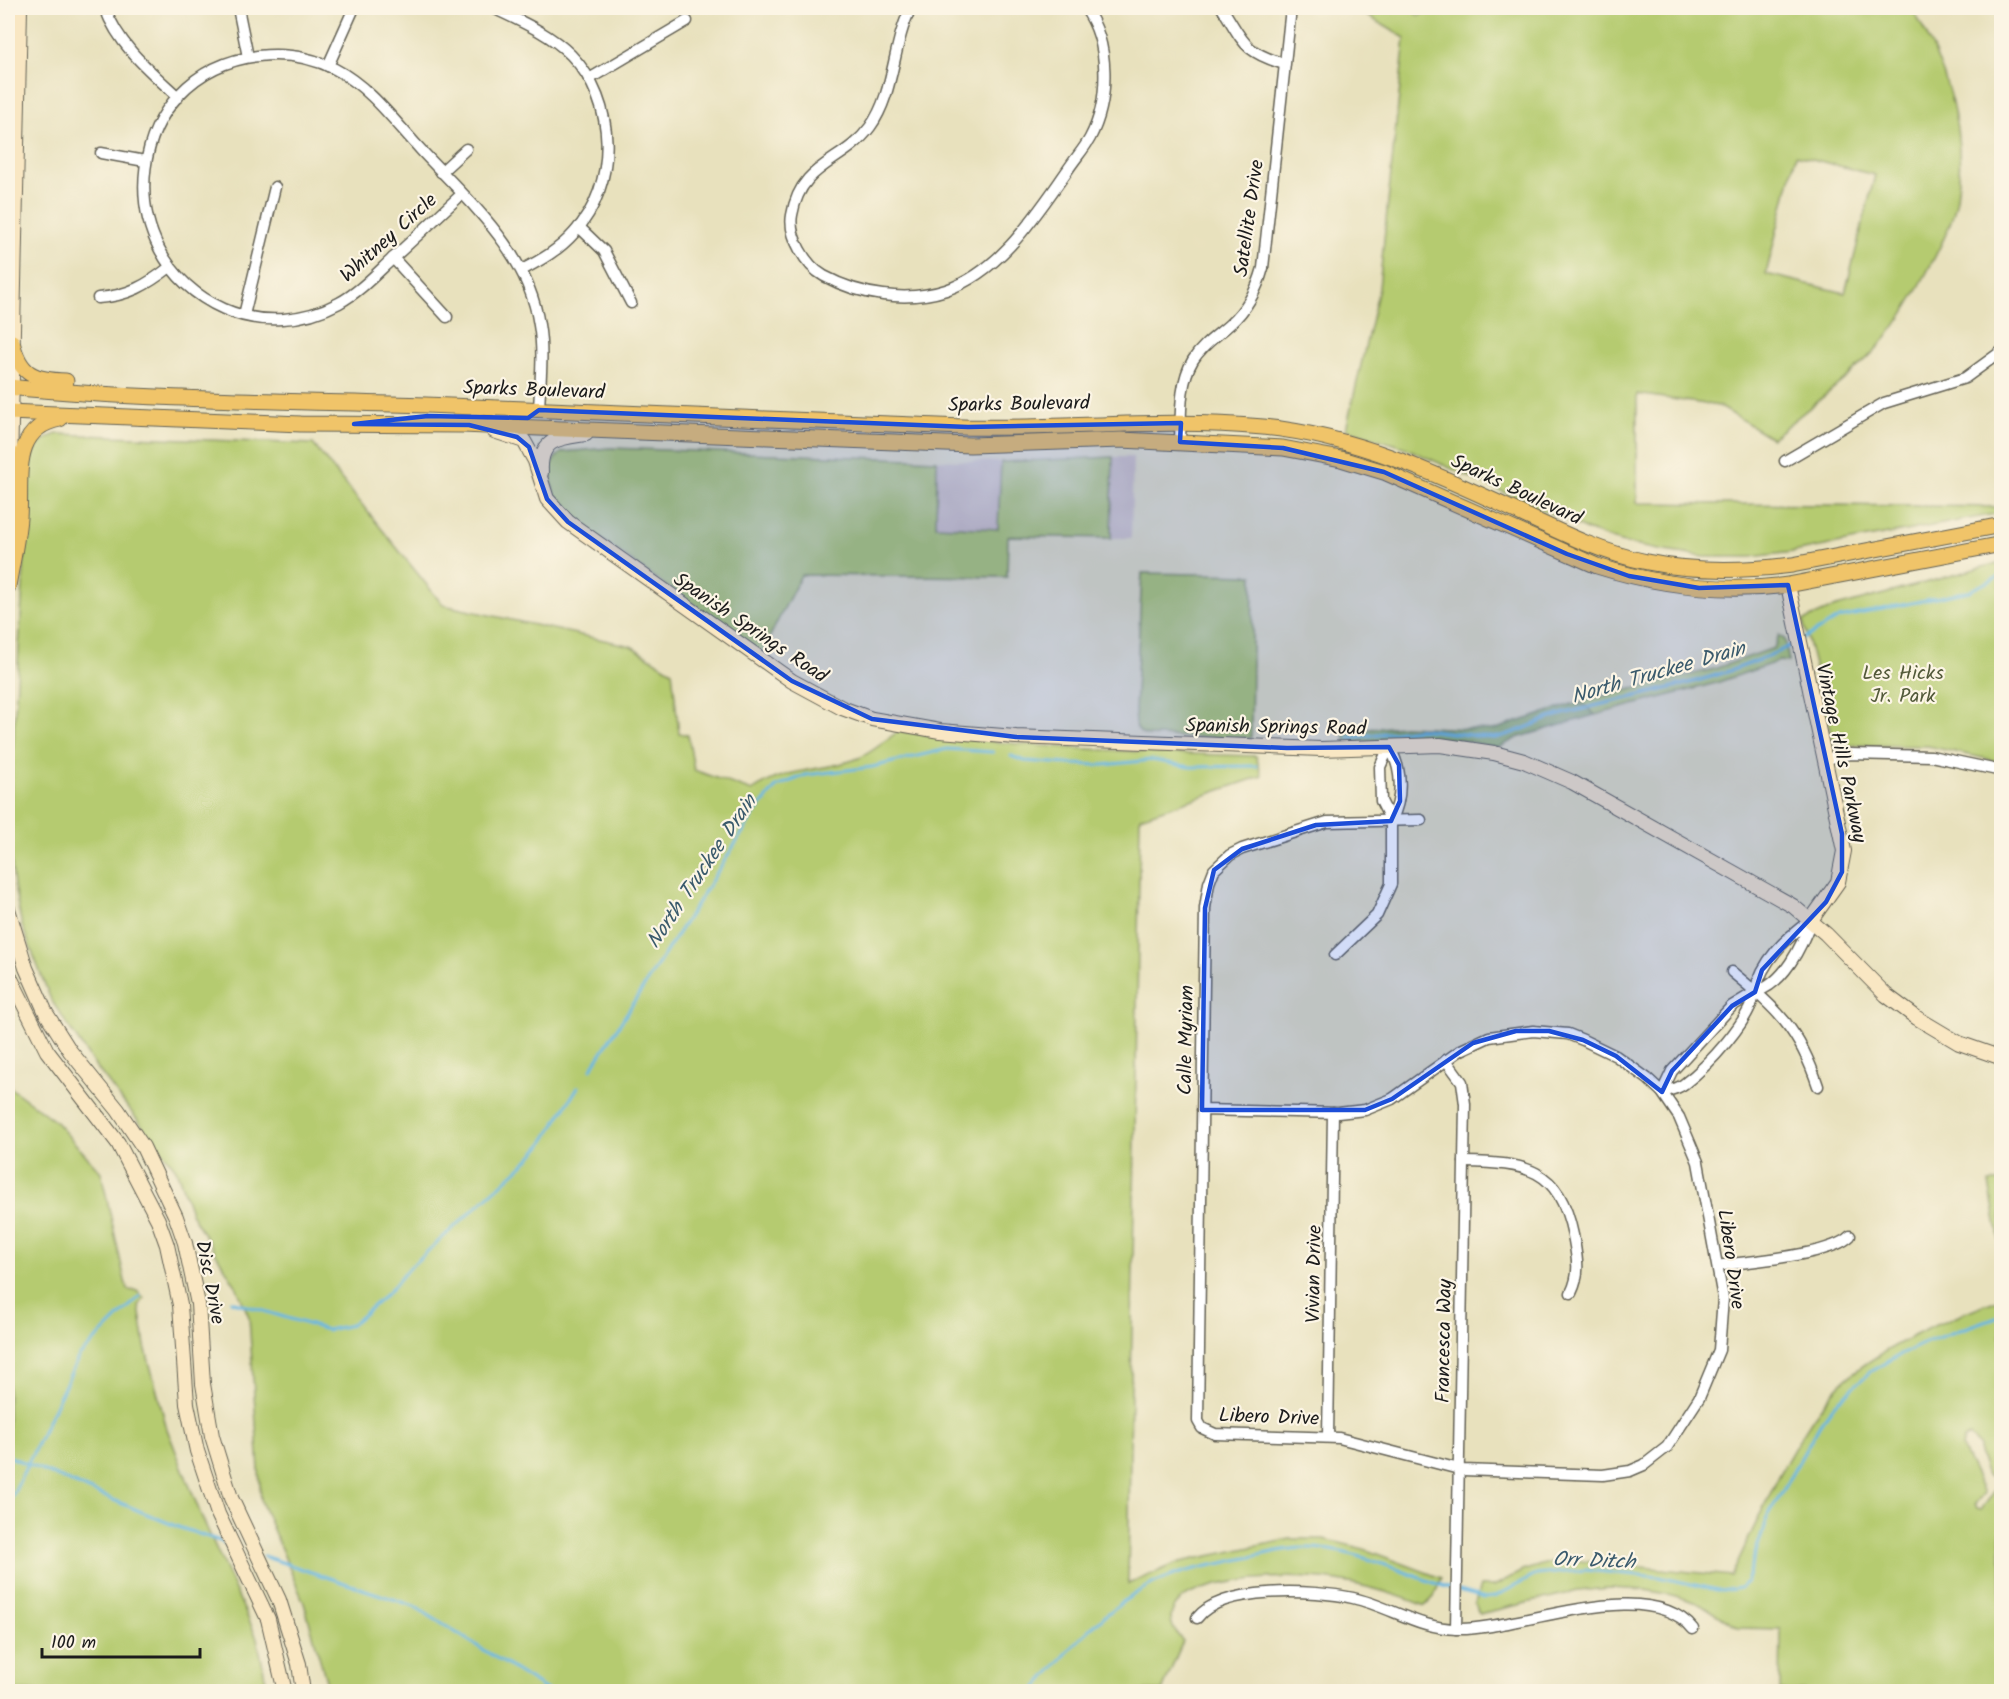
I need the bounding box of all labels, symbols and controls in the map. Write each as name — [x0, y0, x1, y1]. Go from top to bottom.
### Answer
street label: Satellite Drive — [1226, 158, 1274, 279]
street label: Whitney Circle — [333, 186, 445, 291]
street label: Sparks Boulevard — [462, 373, 606, 409]
street label: Sparks Boulevard — [948, 388, 1091, 422]
street label: Sparks Boulevard — [1445, 446, 1588, 536]
street label: Spanish Springs Road — [666, 565, 835, 693]
water label: North Truckee Drain — [1567, 632, 1751, 714]
park label: Les Hicks Jr. Park — [1862, 658, 1944, 713]
street label: Vintage Hills Parkway — [1805, 661, 1875, 847]
street label: Spanish Springs Road — [1185, 710, 1368, 746]
water label: North Truckee Drain — [638, 787, 767, 956]
street label: Calle Myriam — [1170, 985, 1204, 1095]
street label: Libero Drive — [1707, 1207, 1753, 1311]
street label: Vivian Drive — [1298, 1225, 1332, 1324]
street label: Disc Drive — [185, 1238, 233, 1327]
street label: Francesca Way — [1428, 1278, 1462, 1403]
street label: Libero Drive — [1218, 1400, 1320, 1436]
water label: Orr Ditch — [1552, 1544, 1637, 1579]
scale bar — [42, 1621, 200, 1659]
text: 100 m — [51, 1629, 96, 1658]

